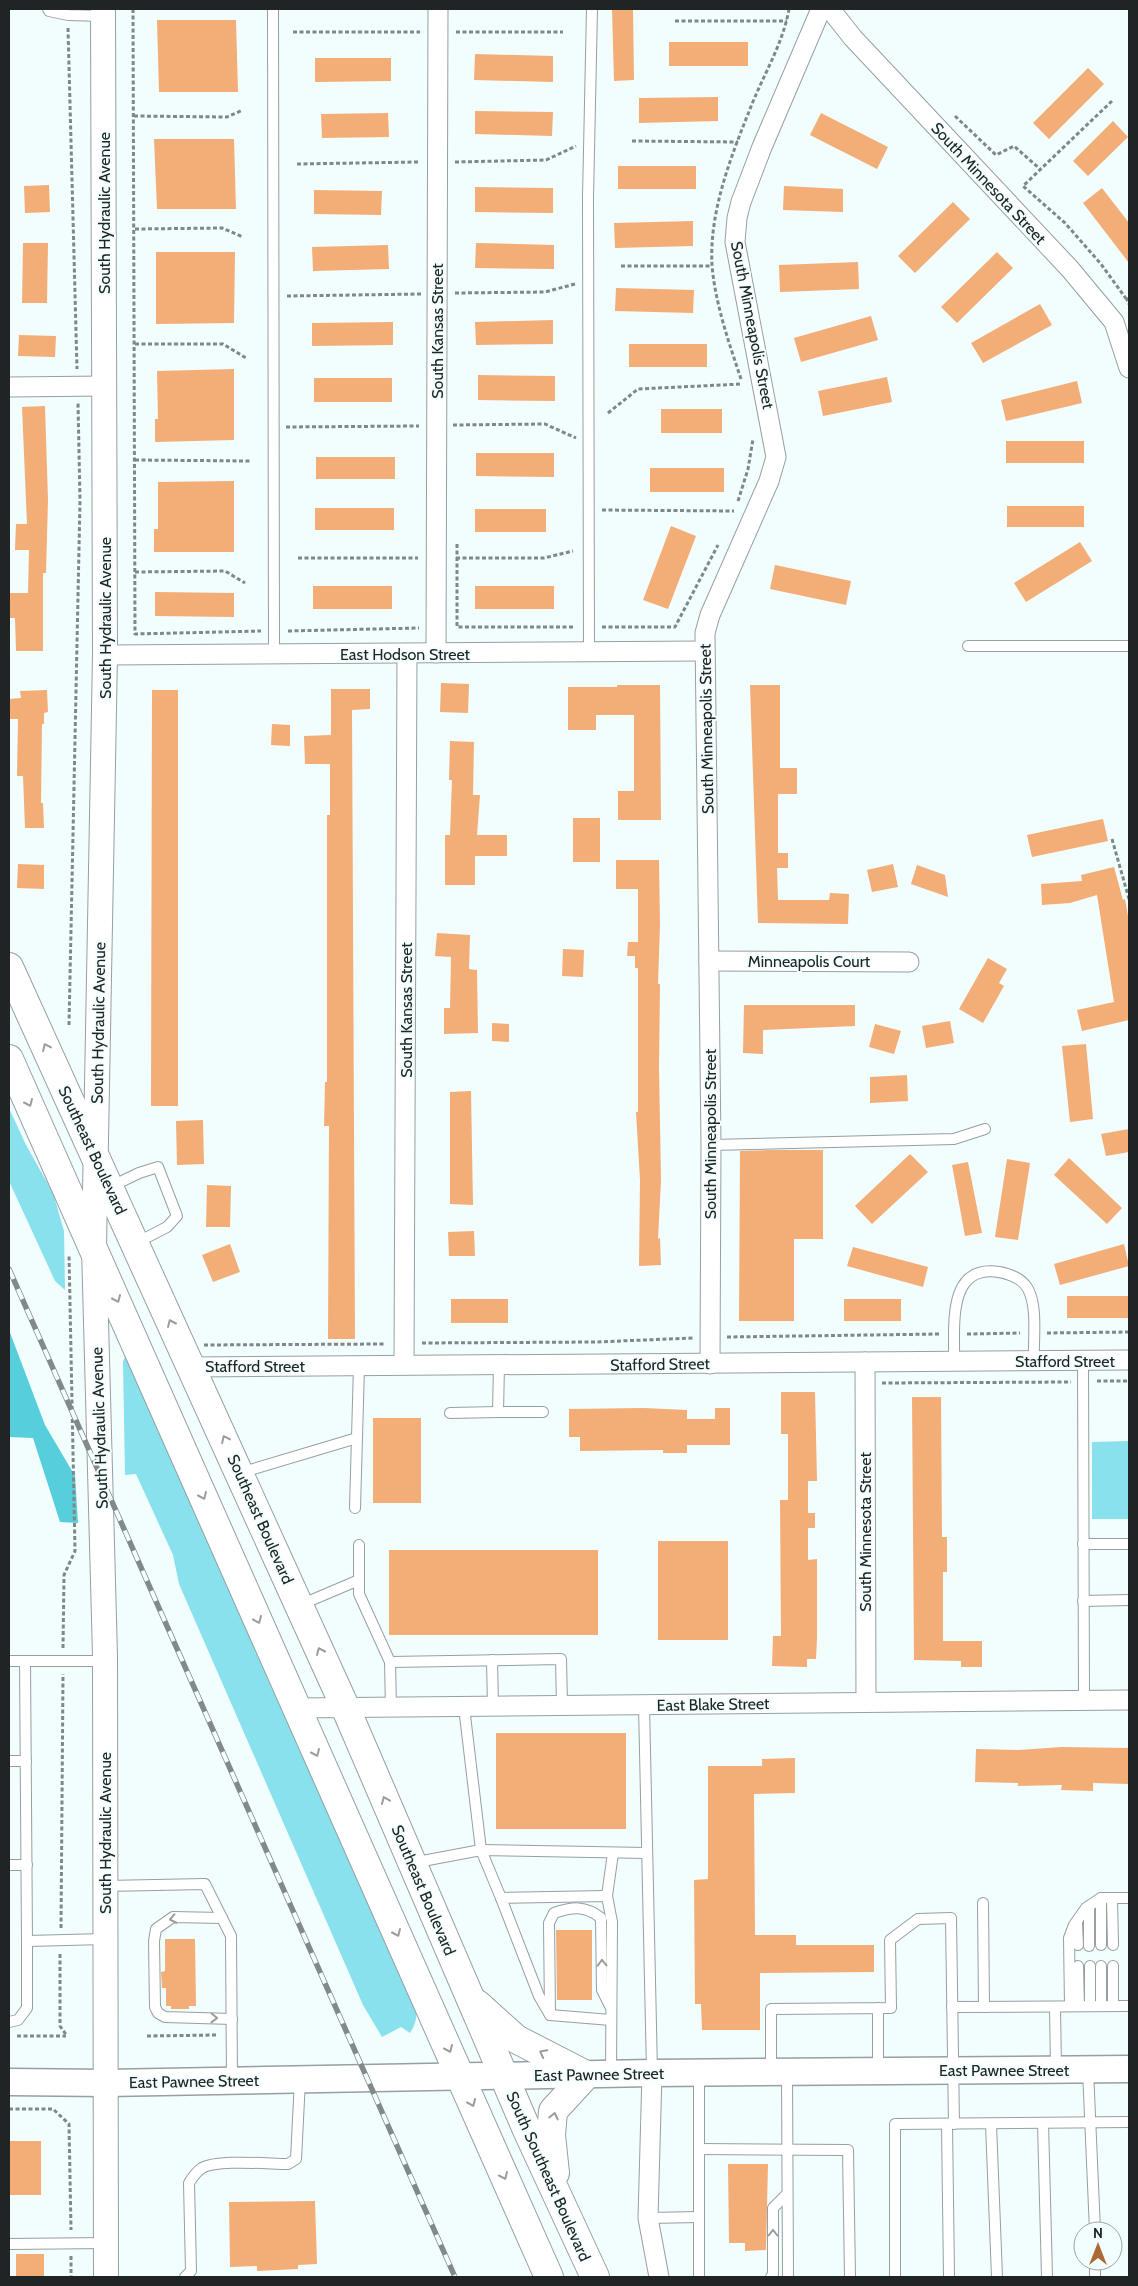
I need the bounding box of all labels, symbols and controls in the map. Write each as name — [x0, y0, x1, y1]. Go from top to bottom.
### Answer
street label: South Minnesota Street — [927, 118, 1050, 249]
street label: South Hydraulic Avenue — [95, 132, 114, 294]
street label: South Minneapolis Street — [727, 240, 778, 411]
street label: South Kansas Street — [428, 263, 447, 399]
street label: South Hydraulic Avenue — [96, 537, 115, 699]
street label: South Minneapolis Street — [696, 643, 717, 814]
street label: East Hodson Street — [340, 645, 471, 664]
street label: South Hydraulic Avenue — [88, 942, 109, 1104]
street label: South Kansas Street — [397, 942, 416, 1078]
street label: Minneapolis Court — [748, 952, 871, 971]
one-way arrow — [41, 1043, 52, 1052]
street label: South Minneapolis Street — [701, 1048, 720, 1219]
street label: Southeast Boulevard — [54, 1083, 131, 1218]
one-way arrow — [22, 1098, 33, 1107]
one-way arrow — [110, 1294, 121, 1303]
one-way arrow — [167, 1319, 178, 1328]
street label: South Hydraulic Avenue — [87, 1347, 112, 1509]
street label: Stafford Street — [1015, 1352, 1115, 1371]
street label: Stafford Street — [610, 1354, 711, 1375]
street label: Stafford Street — [205, 1357, 305, 1376]
one-way arrow — [220, 1435, 231, 1444]
street label: Southeast Boulevard — [223, 1451, 298, 1587]
street label: South Minnesota Street — [856, 1452, 875, 1612]
one-way arrow — [197, 1491, 208, 1500]
one-way arrow — [252, 1615, 263, 1624]
one-way arrow — [316, 1647, 327, 1656]
street label: East Blake Street — [656, 1694, 770, 1715]
one-way arrow — [310, 1748, 321, 1757]
street label: South Hydraulic Avenue — [96, 1752, 115, 1914]
one-way arrow — [381, 1796, 392, 1805]
street label: Southeast Boulevard — [387, 1822, 460, 1958]
one-way arrow — [169, 1913, 178, 1924]
one-way arrow — [391, 1928, 401, 1937]
one-way arrow — [596, 1958, 607, 1966]
one-way arrow — [210, 2013, 218, 2023]
one-way arrow — [442, 2044, 453, 2053]
one-way arrow — [539, 2049, 548, 2059]
street label: East Pawnee Street — [939, 2061, 1070, 2080]
street label: East Pawnee Street — [534, 2064, 665, 2085]
street label: East Pawnee Street — [129, 2071, 260, 2092]
street label: South Southeast Boulevard — [502, 2088, 595, 2264]
one-way arrow — [467, 2099, 477, 2107]
one-way arrow — [548, 2112, 559, 2121]
one-way arrow — [497, 2171, 508, 2180]
north arrow — [1073, 2221, 1123, 2271]
text: N — [1093, 2224, 1103, 2242]
one-way arrow — [768, 2228, 778, 2236]

